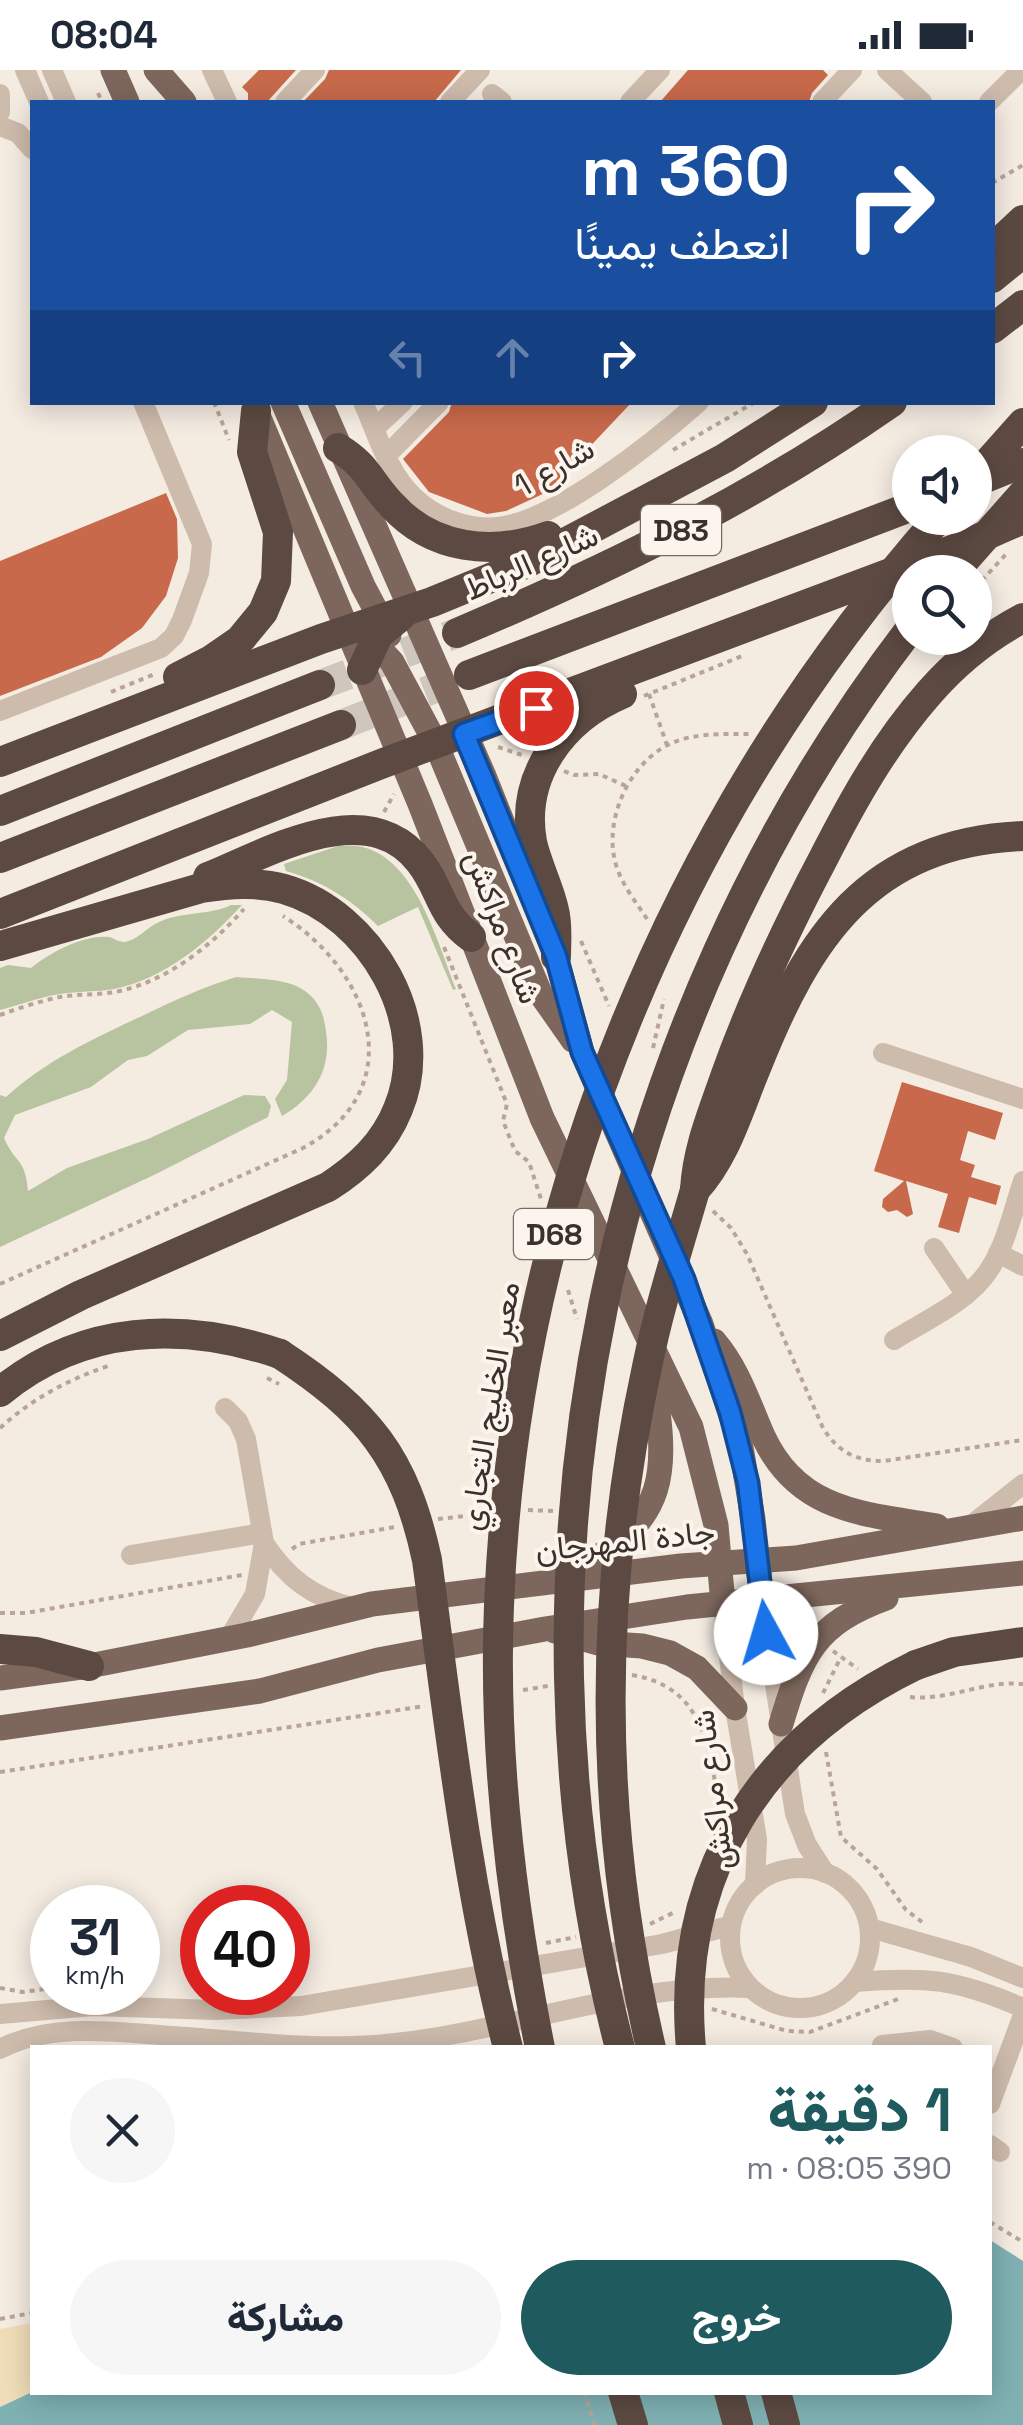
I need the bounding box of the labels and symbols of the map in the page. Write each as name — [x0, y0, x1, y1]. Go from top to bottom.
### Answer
street label: شارع 1 — [507, 428, 602, 508]
road number: D83 — [641, 505, 721, 555]
street label: شارع الرباط — [458, 515, 605, 611]
pin — [494, 666, 579, 751]
street label: شارع مراكش — [454, 845, 551, 1010]
road number: D68 — [514, 1209, 594, 1259]
street label: معبر الخليج التجاري — [450, 1279, 534, 1534]
street label: جادة المهرجان — [533, 1512, 717, 1570]
position arrow — [714, 1581, 818, 1685]
street label: شارع مراكش — [682, 1707, 744, 1872]
speed limit sign: 40 — [180, 1885, 310, 2015]

